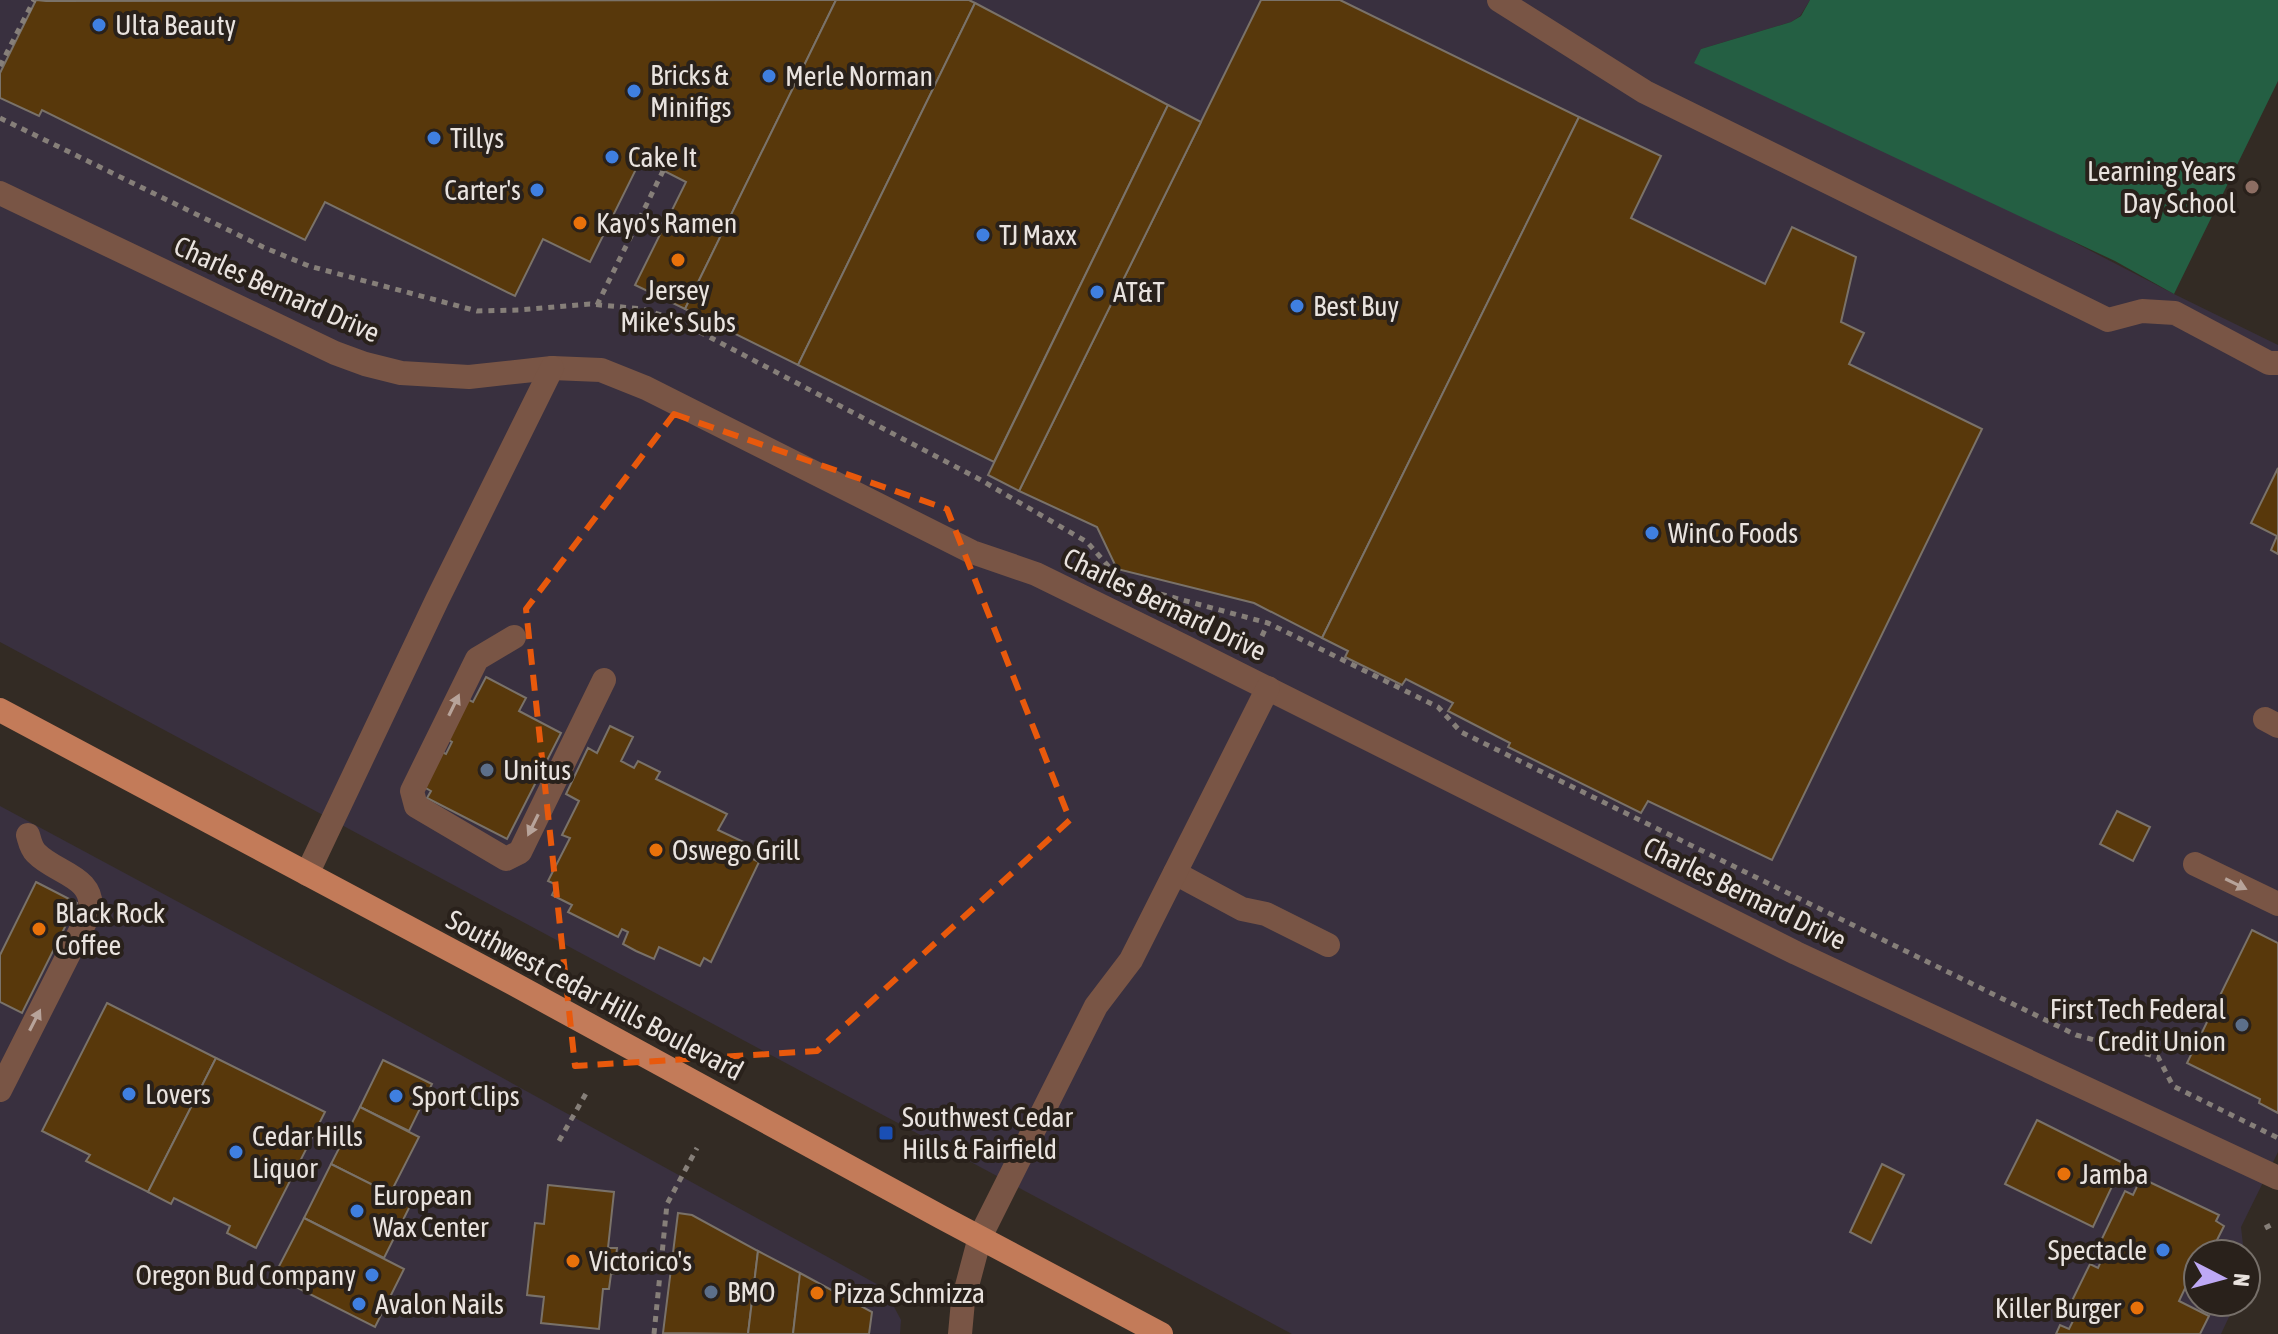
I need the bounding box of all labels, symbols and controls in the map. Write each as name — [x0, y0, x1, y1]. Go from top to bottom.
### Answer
place label: Ulta Beauty — [115, 9, 236, 41]
marker: Ulta Beauty — [90, 16, 108, 34]
place label: Bricks & Minifigs — [650, 59, 731, 123]
place label: Merle Norman — [785, 60, 933, 92]
marker: Merle Norman — [760, 67, 778, 85]
marker: Bricks & Minifigs — [625, 82, 643, 100]
place label: Tillys — [450, 122, 504, 154]
marker: Tillys — [425, 129, 443, 147]
place label: Cake It — [628, 141, 697, 173]
marker: Cake It — [603, 148, 621, 166]
place label: Learning Years Day School — [2087, 155, 2237, 219]
place label: Carter's — [444, 174, 521, 206]
marker: Learning Years Day School — [2243, 178, 2261, 196]
marker: Carter's — [528, 181, 546, 199]
place label: Kayo's Ramen — [596, 207, 737, 239]
marker: Kayo's Ramen — [571, 214, 589, 232]
place label: TJ Maxx — [999, 219, 1077, 251]
marker: TJ Maxx — [974, 226, 992, 244]
street label: Charles Bernard Drive — [169, 229, 385, 349]
marker: Jersey Mike's Subs — [669, 251, 687, 269]
place label: Jersey Mike's Subs — [620, 274, 736, 338]
place label: AT&T — [1113, 276, 1165, 308]
marker: AT&T — [1088, 283, 1106, 301]
place label: Best Buy — [1313, 290, 1399, 322]
marker: Best Buy — [1288, 297, 1306, 315]
place label: WinCo Foods — [1668, 517, 1798, 549]
marker: WinCo Foods — [1643, 524, 1661, 542]
street label: Charles Bernard Drive — [1058, 541, 1272, 667]
one-way arrow — [447, 694, 461, 717]
place label: Unitus — [503, 754, 571, 786]
marker: Unitus — [478, 761, 496, 779]
one-way arrow — [526, 814, 540, 837]
street label: Charles Bernard Drive — [1638, 830, 1852, 956]
place label: Oswego Grill — [672, 834, 801, 866]
marker: Oswego Grill — [647, 841, 665, 859]
one-way arrow — [2225, 877, 2248, 891]
place label: Black Rock Coffee — [55, 897, 165, 961]
street label: Southwest Cedar Hills Boulevard — [441, 903, 749, 1087]
marker: Black Rock Coffee — [30, 920, 48, 938]
place label: First Tech Federal Credit Union — [2050, 993, 2227, 1057]
one-way arrow — [28, 1009, 42, 1032]
marker: First Tech Federal Credit Union — [2233, 1016, 2251, 1034]
place label: Lovers — [145, 1078, 211, 1110]
place label: Sport Clips — [412, 1080, 520, 1112]
marker: Lovers — [120, 1085, 138, 1103]
marker: Sport Clips — [387, 1087, 405, 1105]
place label: Southwest Cedar Hills & Fairfield — [902, 1101, 1073, 1165]
place label: Cedar Hills Liquor — [252, 1120, 363, 1184]
marker: Southwest Cedar Hills & Fairfield — [877, 1124, 895, 1142]
marker: Cedar Hills Liquor — [227, 1143, 245, 1161]
place label: Jamba — [2080, 1158, 2148, 1190]
marker: Jamba — [2055, 1165, 2073, 1183]
place label: European Wax Center — [373, 1179, 489, 1243]
marker: European Wax Center — [348, 1202, 366, 1220]
place label: Spectacle — [2048, 1234, 2147, 1266]
north arrow — [2182, 1238, 2262, 1318]
marker: Spectacle — [2154, 1241, 2172, 1259]
place label: Victorico's — [589, 1245, 692, 1277]
marker: Victorico's — [564, 1252, 582, 1270]
place label: Oregon Bud Company — [135, 1259, 356, 1291]
marker: Oregon Bud Company — [363, 1266, 381, 1284]
text: N — [2228, 1272, 2255, 1288]
place label: BMO — [727, 1276, 775, 1308]
place label: Pizza Schmizza — [833, 1277, 985, 1309]
marker: BMO — [702, 1283, 720, 1301]
marker: Pizza Schmizza — [808, 1284, 826, 1302]
place label: Avalon Nails — [375, 1288, 504, 1320]
place label: Killer Burger — [1995, 1292, 2122, 1324]
marker: Avalon Nails — [350, 1295, 368, 1313]
marker: Killer Burger — [2128, 1299, 2146, 1317]

